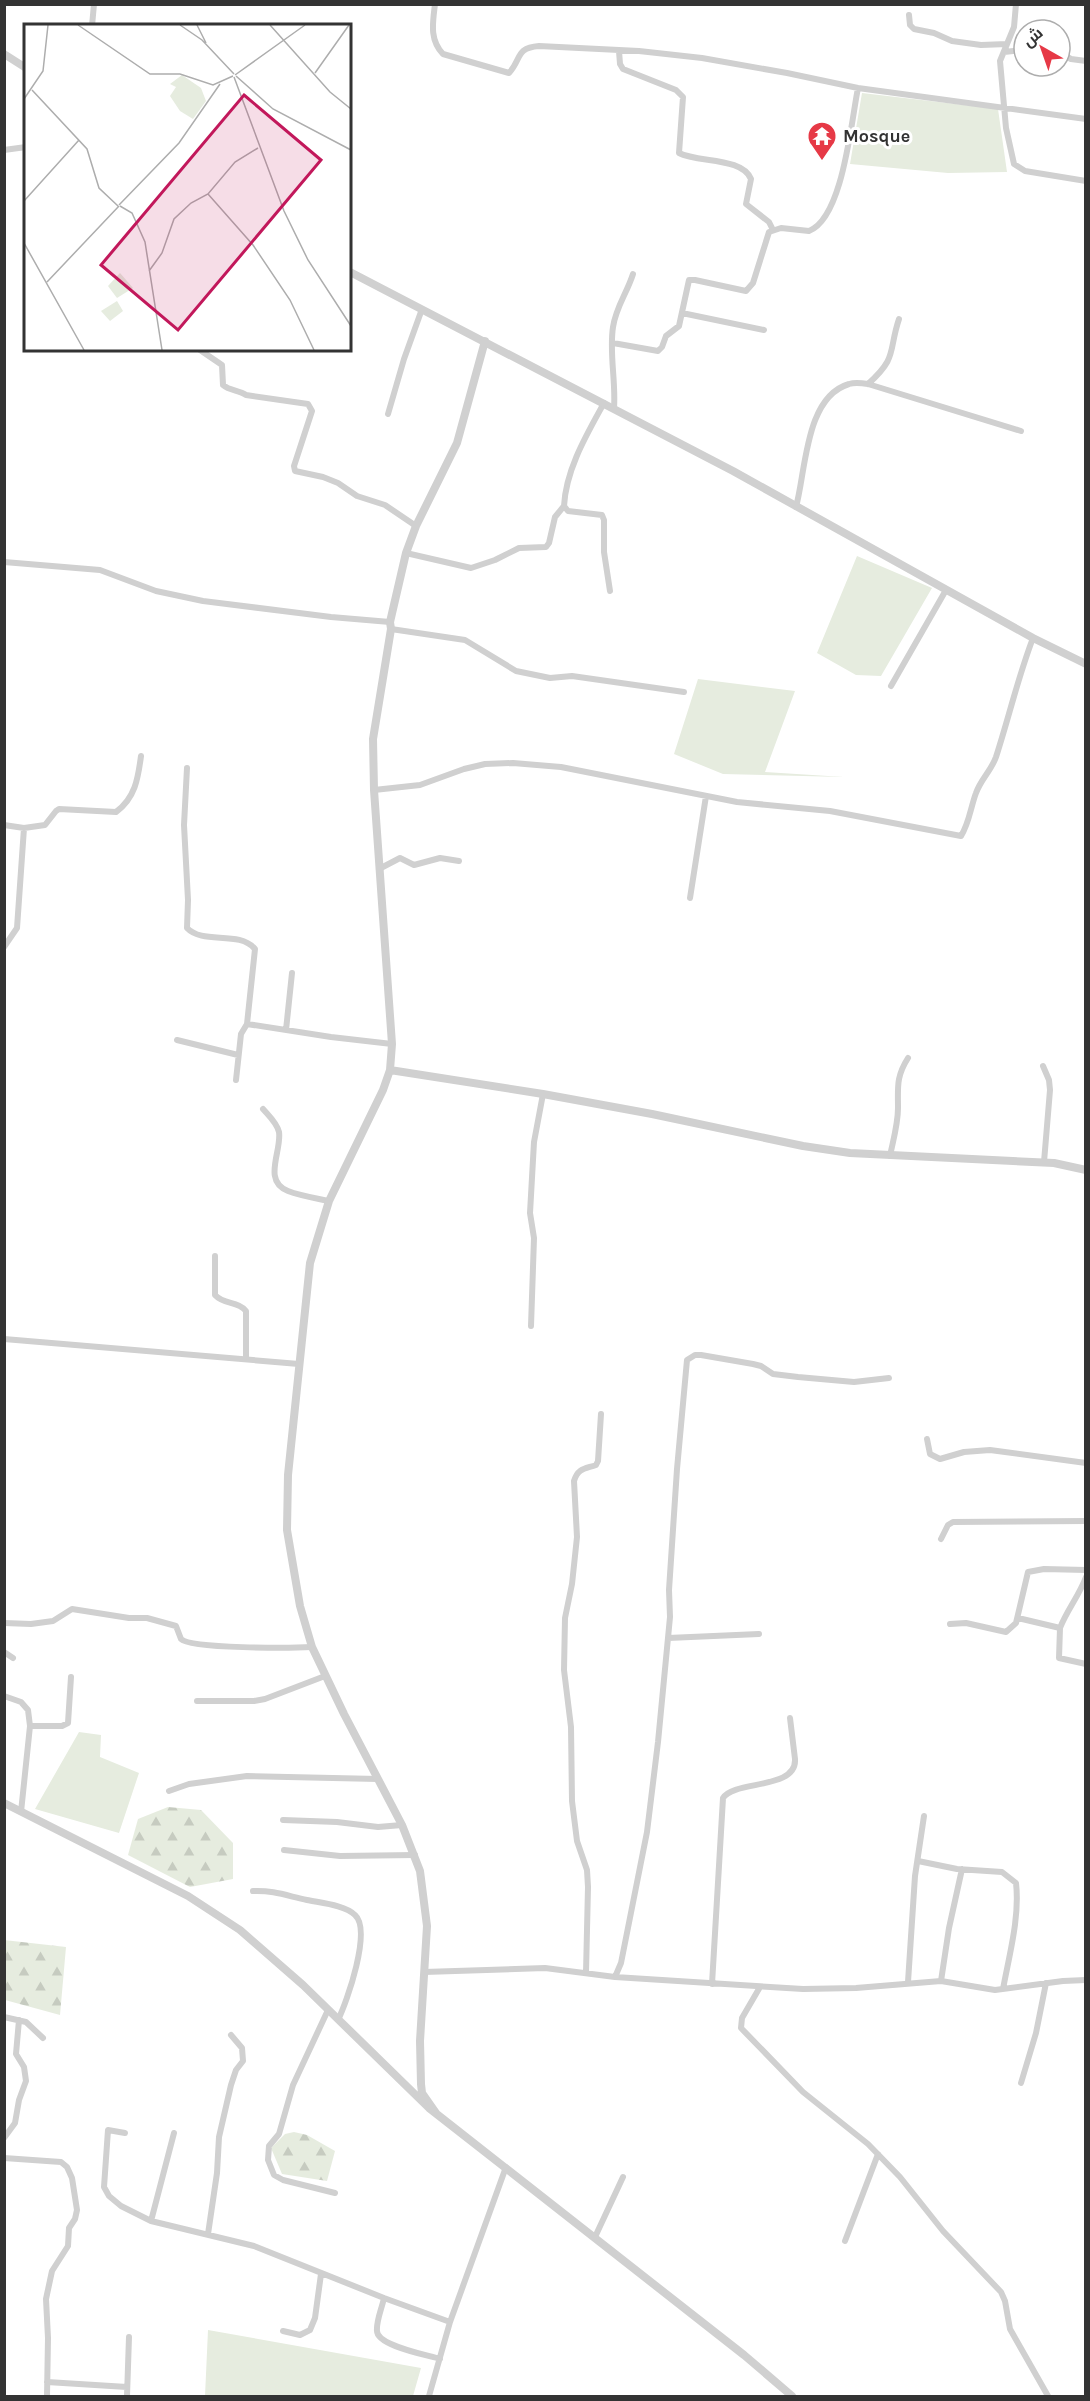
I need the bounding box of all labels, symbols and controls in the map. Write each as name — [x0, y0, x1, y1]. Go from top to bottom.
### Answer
north arrow — [1012, 18, 1072, 78]
text: ش — [1019, 23, 1047, 51]
inset map — [24, 24, 351, 351]
temple icon: Mosque — [806, 120, 838, 162]
place label: Mosque — [843, 125, 910, 147]

